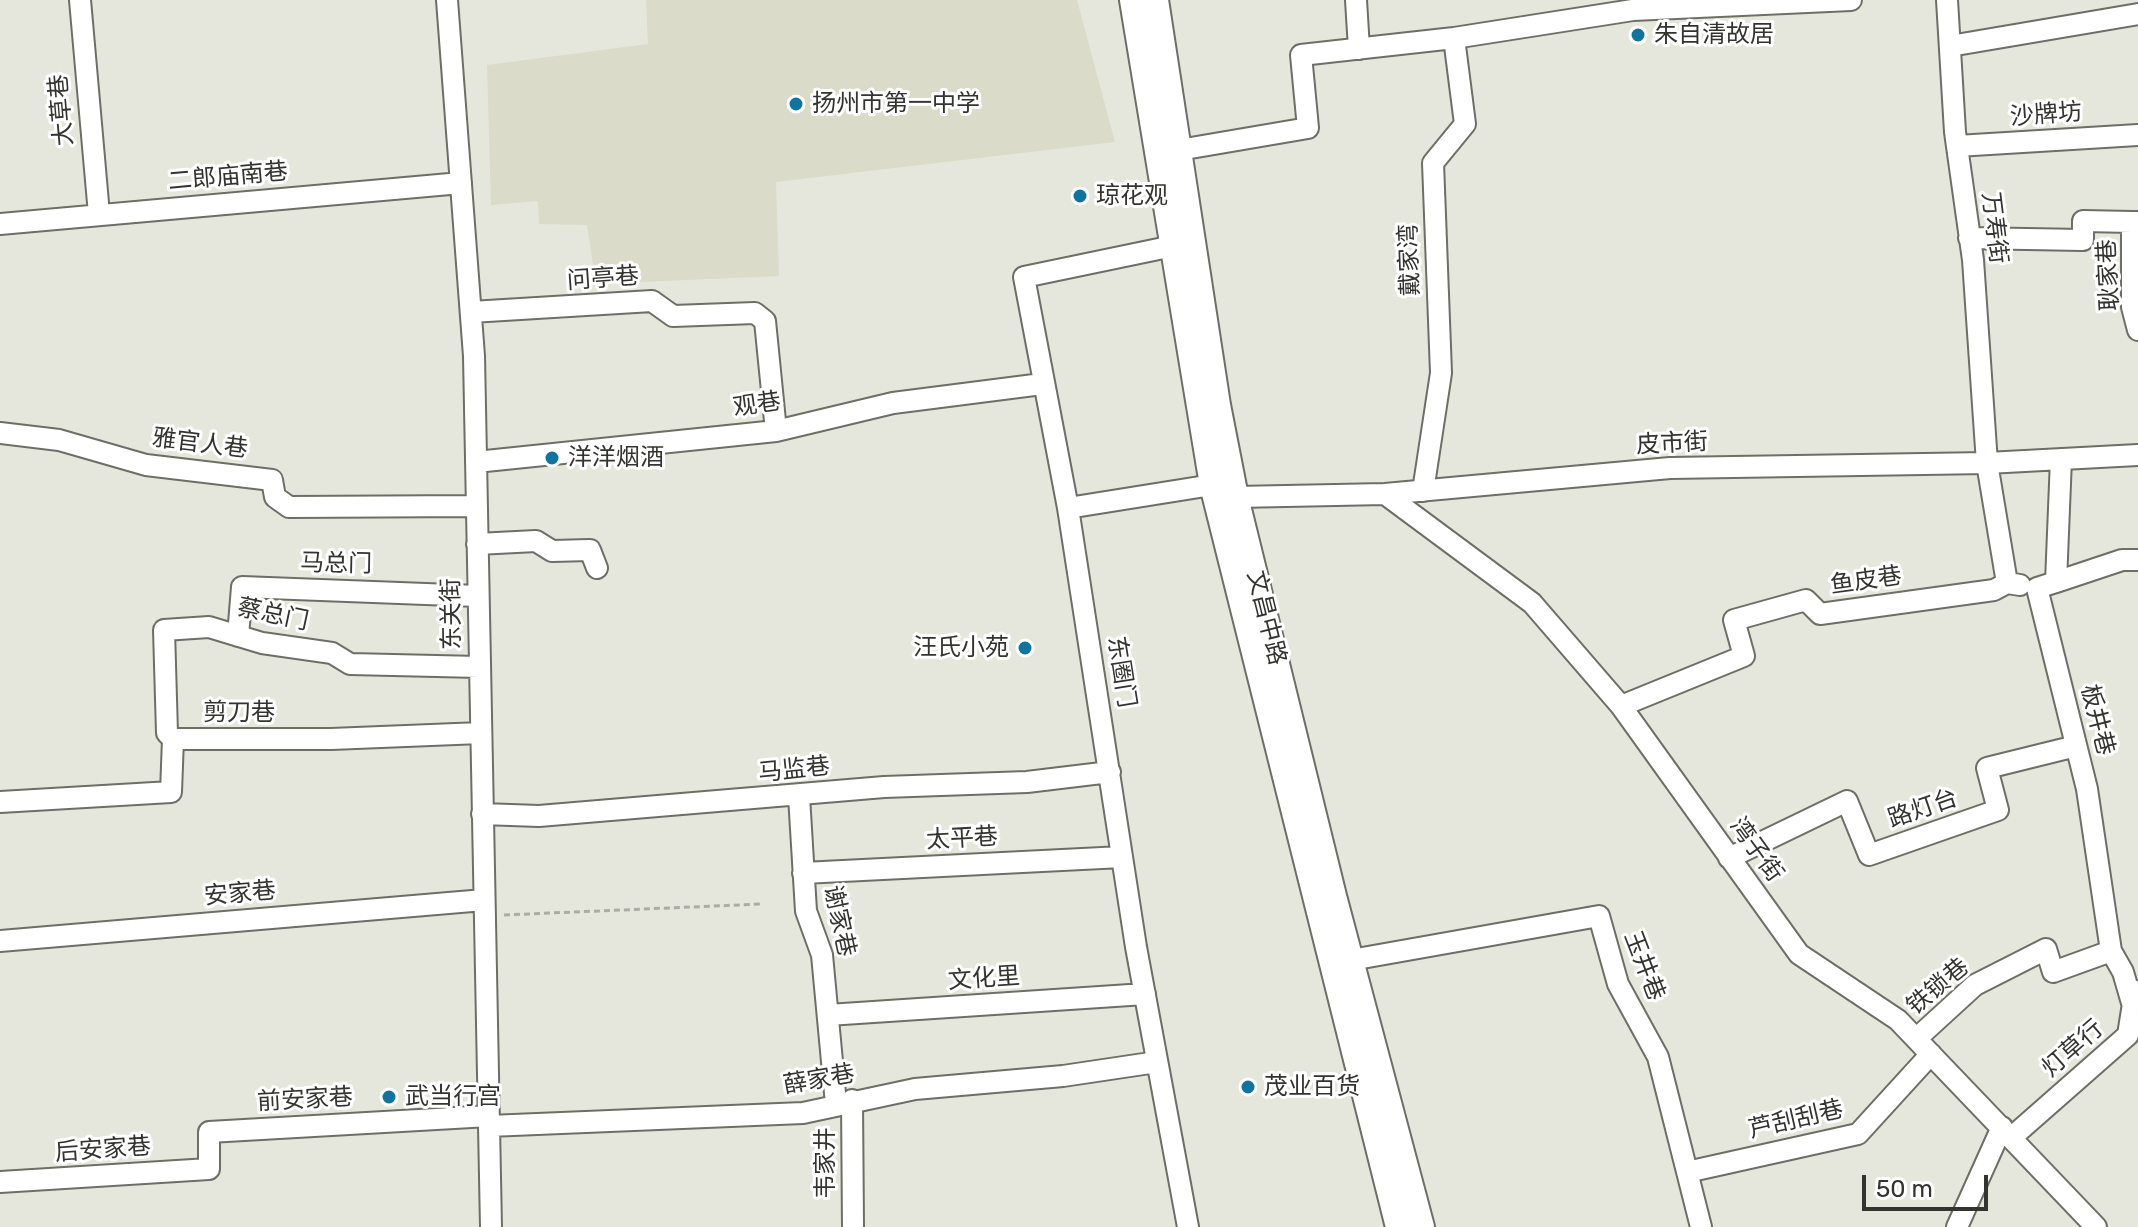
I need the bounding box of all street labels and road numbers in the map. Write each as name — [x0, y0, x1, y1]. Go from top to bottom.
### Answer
street label: 大草巷 — [45, 73, 79, 147]
street label: 沙牌坊 — [2009, 98, 2083, 132]
street label: 二郎庙南巷 — [167, 157, 289, 197]
street label: 万寿街 — [1975, 191, 2013, 265]
street label: 戴家湾 — [1394, 224, 1426, 296]
street label: 耿家巷 — [2093, 238, 2125, 312]
street label: 问亭巷 — [566, 262, 640, 296]
street label: 观巷 — [731, 387, 783, 423]
street label: 雅官人巷 — [151, 424, 249, 464]
street label: 皮市街 — [1635, 428, 1709, 460]
street label: 马总门 — [300, 549, 372, 579]
street label: 鱼皮巷 — [1828, 562, 1904, 600]
street label: 文昌中路 — [1240, 568, 1292, 668]
street label: 东关街 — [437, 578, 467, 650]
street label: 蔡总门 — [235, 593, 311, 637]
street label: 东圈门 — [1101, 634, 1141, 710]
street label: 板井巷 — [2074, 682, 2120, 758]
street label: 剪刀巷 — [203, 699, 275, 727]
street label: 马监巷 — [757, 752, 831, 788]
street label: 路灯台 — [1884, 784, 1962, 834]
street label: 湾子街 — [1723, 812, 1789, 888]
street label: 太平巷 — [925, 823, 999, 855]
street label: 安家巷 — [203, 877, 277, 911]
street label: 谢家巷 — [817, 883, 861, 959]
street label: 玉井巷 — [1618, 927, 1670, 1005]
street label: 铁锁巷 — [1901, 953, 1975, 1021]
street label: 文化里 — [947, 962, 1021, 996]
street label: 灯草行 — [2036, 1015, 2110, 1083]
street label: 薛家巷 — [781, 1060, 857, 1100]
street label: 前安家巷 — [256, 1083, 354, 1117]
street label: 芦刮刮巷 — [1746, 1095, 1846, 1145]
street label: 韦家井 — [812, 1127, 840, 1199]
street label: 后安家巷 — [54, 1132, 152, 1168]

